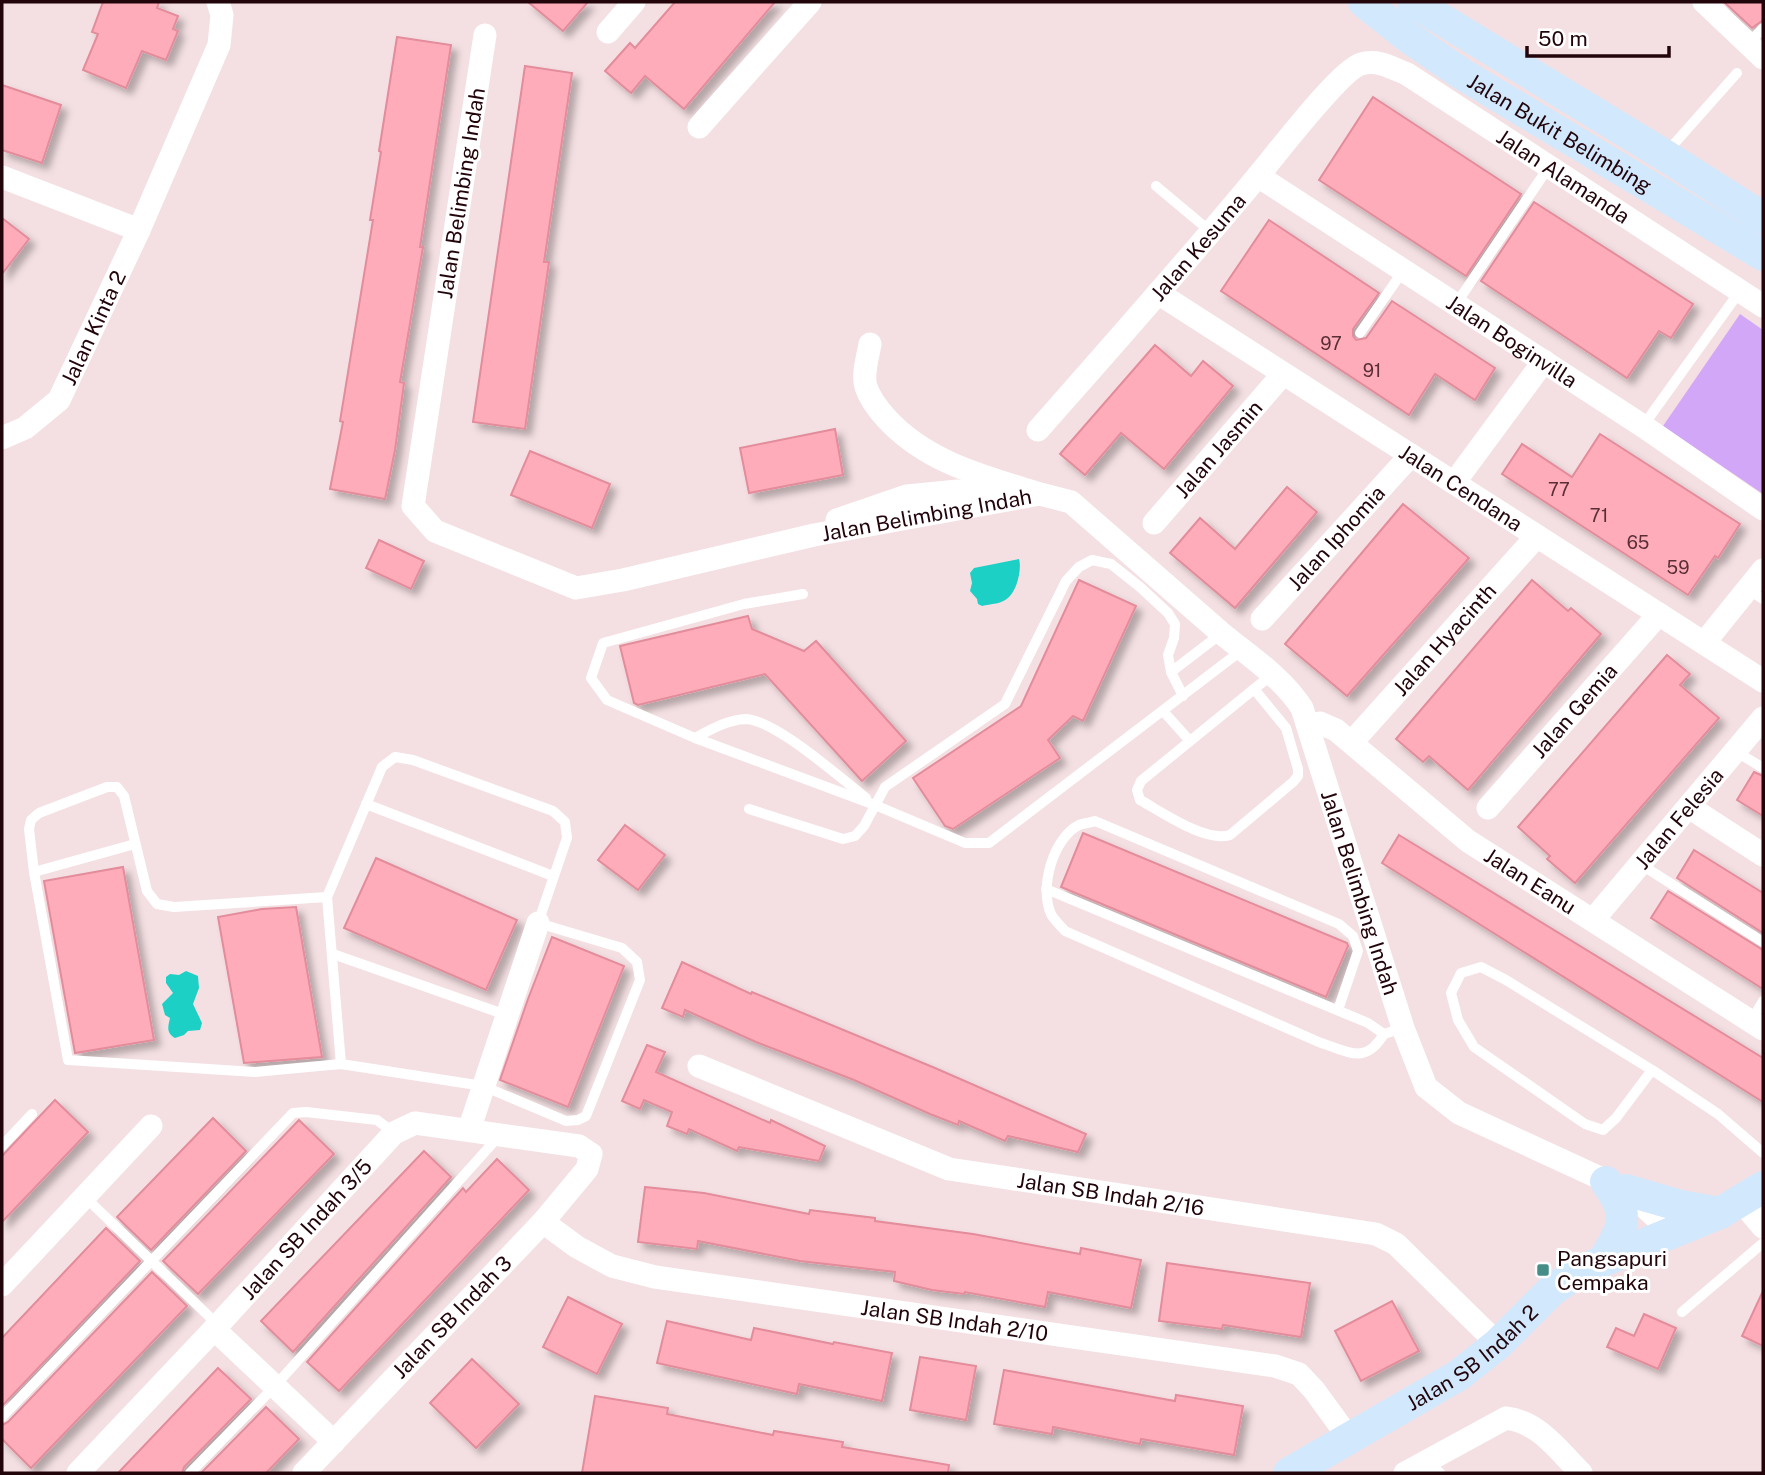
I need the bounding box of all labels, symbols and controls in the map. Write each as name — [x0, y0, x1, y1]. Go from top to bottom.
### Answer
scale bar — [1527, 14, 1669, 58]
text: 50 m — [1538, 26, 1588, 51]
street label: Jalan Bukit Belimbing — [1463, 68, 1657, 198]
street label: Jalan Belimbing Indah — [432, 86, 490, 300]
street label: Jalan Alamanda — [1492, 124, 1635, 228]
street label: Jalan Kesuma — [1145, 188, 1251, 306]
street label: Jalan Kinta 2 — [55, 266, 131, 389]
street label: Jalan Boginvilla — [1442, 289, 1582, 393]
house number: 97 — [1320, 333, 1342, 354]
house number: 91 — [1363, 360, 1381, 381]
street label: Jalan Jasmin — [1169, 395, 1267, 503]
street label: Jalan Cendana — [1395, 439, 1527, 536]
house number: 77 — [1548, 479, 1570, 500]
street label: Jalan Iphomia — [1282, 480, 1390, 595]
street label: Jalan Belimbing Indah — [819, 483, 1034, 546]
house number: 71 — [1590, 505, 1608, 526]
house number: 65 — [1627, 532, 1649, 553]
house number: 59 — [1667, 557, 1689, 578]
street label: Jalan Hyacinth — [1387, 578, 1501, 701]
street label: Jalan Gemia — [1526, 658, 1622, 763]
street label: Jalan Felesia — [1629, 763, 1728, 874]
street label: Jalan Belimbing Indah — [1316, 787, 1404, 998]
street label: Jalan Eanu — [1480, 842, 1581, 919]
street label: Jalan SB Indah 3/5 — [235, 1154, 377, 1304]
street label: Jalan SB Indah 2/16 — [1015, 1167, 1206, 1220]
place label: Pangsapuri Cempaka — [1557, 1246, 1667, 1295]
street label: Jalan SB Indah 3 — [387, 1251, 517, 1383]
marker: Pangsapuri Cempaka — [1535, 1262, 1551, 1278]
street label: Jalan SB Indah 2/10 — [859, 1294, 1050, 1346]
street label: Jalan SB Indah 2 — [1401, 1299, 1543, 1415]

